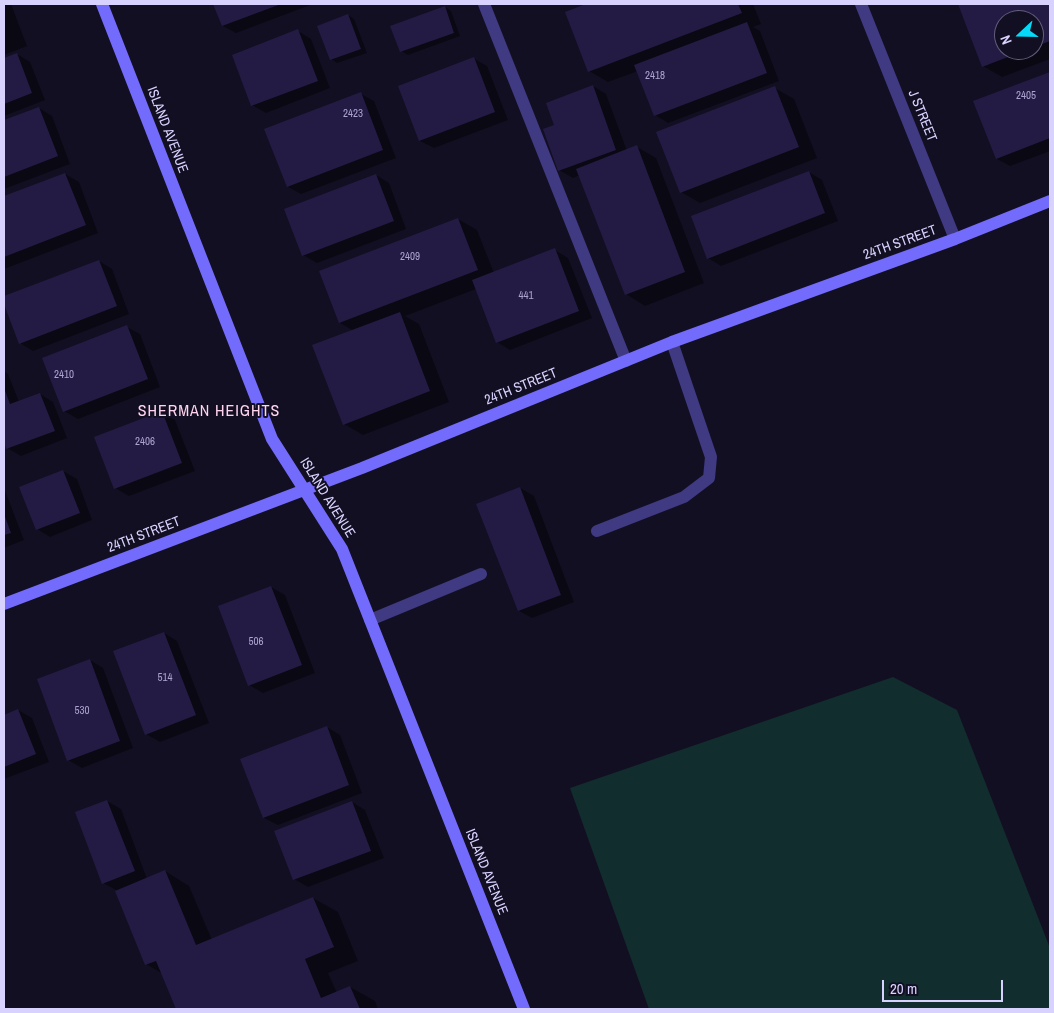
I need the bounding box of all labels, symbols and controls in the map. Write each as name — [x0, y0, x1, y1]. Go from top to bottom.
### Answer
north arrow — [994, 10, 1044, 60]
text: N — [996, 33, 1016, 47]
house number: 2418 — [645, 69, 665, 83]
street label: ISLAND AVENUE — [143, 84, 191, 176]
street label: J STREET — [904, 88, 940, 144]
house number: 2405 — [1016, 89, 1036, 103]
house number: 2423 — [343, 107, 363, 121]
street label: 24TH STREET — [861, 222, 939, 264]
house number: 2409 — [400, 250, 420, 264]
house number: 441 — [518, 289, 534, 303]
street label: 24TH STREET — [482, 365, 560, 409]
house number: 2410 — [54, 368, 74, 382]
district label: SHERMAN HEIGHTS — [136, 402, 282, 422]
house number: 2406 — [135, 435, 155, 449]
street label: ISLAND AVENUE — [296, 455, 358, 541]
street label: 24TH STREET — [105, 513, 183, 557]
house number: 506 — [248, 635, 264, 649]
house number: 514 — [157, 671, 173, 685]
house number: 530 — [74, 704, 90, 718]
street label: ISLAND AVENUE — [461, 827, 511, 917]
scale bar — [884, 970, 1005, 1002]
text: 20 m — [890, 978, 917, 999]

